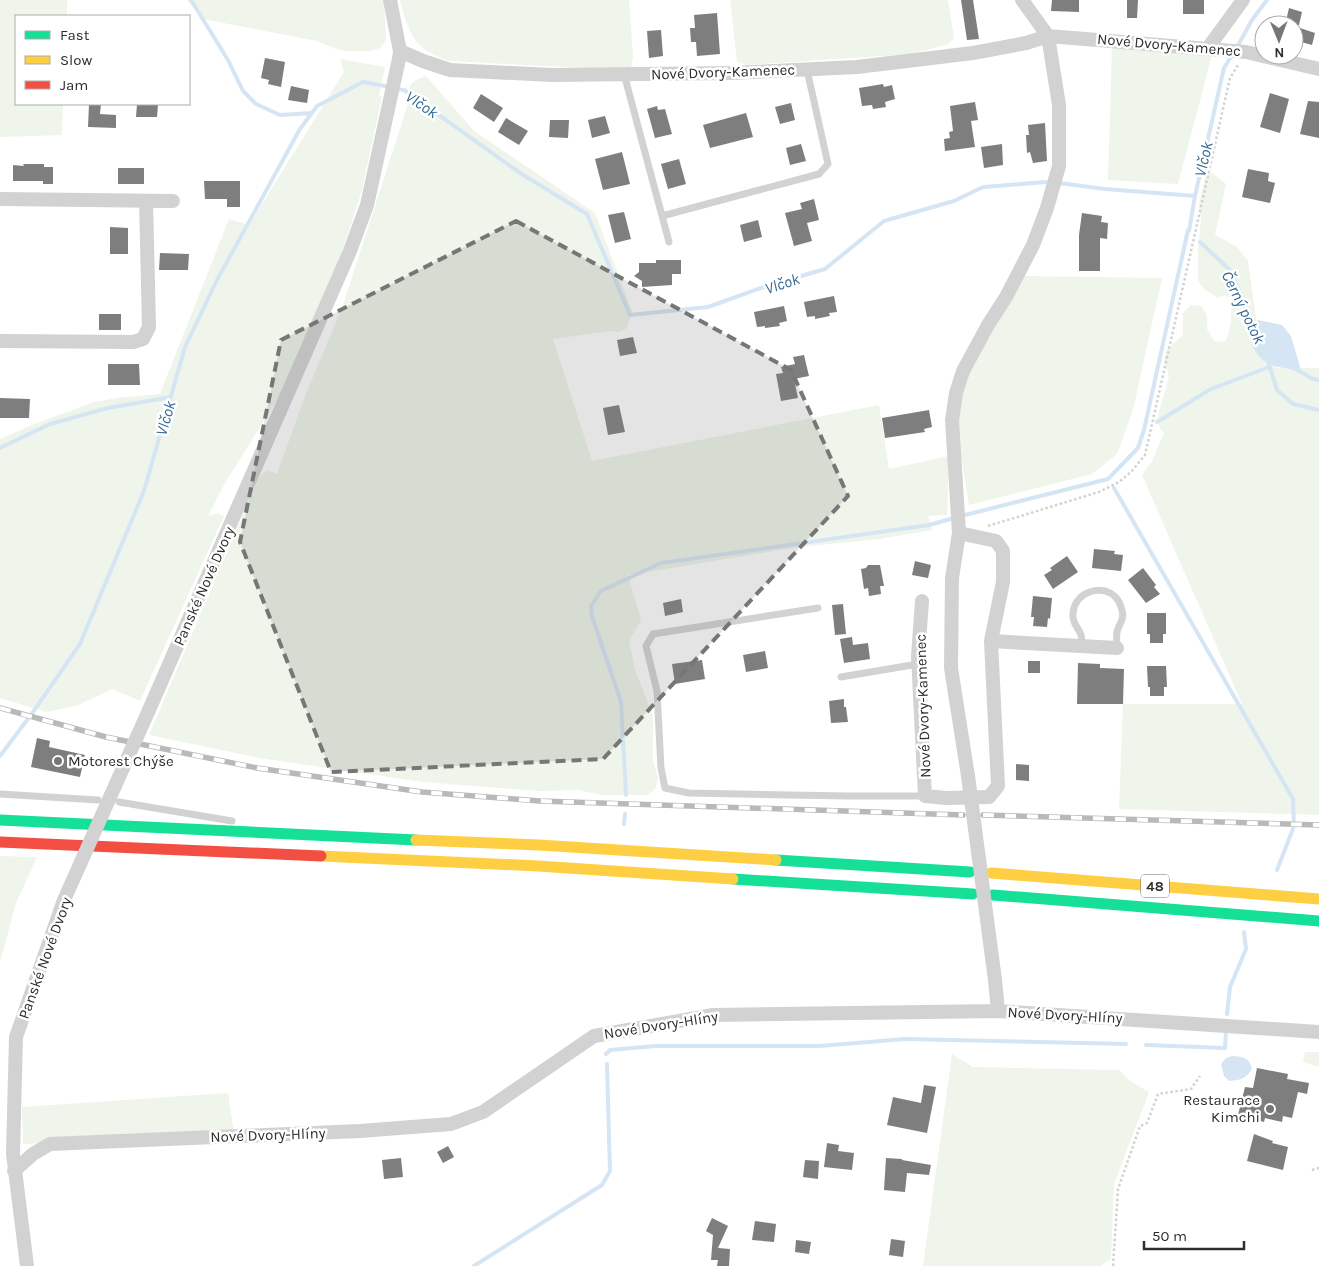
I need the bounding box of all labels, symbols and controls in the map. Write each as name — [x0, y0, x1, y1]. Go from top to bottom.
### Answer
legend — [15, 15, 190, 105]
north arrow — [1254, 15, 1304, 65]
text: Fast — [60, 26, 90, 44]
street label: Nové Dvory-Kamenec — [1096, 30, 1242, 60]
text: N — [1274, 44, 1284, 61]
text: Slow — [60, 51, 92, 69]
street label: Nové Dvory-Kamenec — [651, 60, 795, 84]
text: Jam — [60, 76, 88, 94]
water label: Vlčok — [402, 87, 442, 123]
water label: Vlčok — [1190, 139, 1217, 179]
water label: Černý potok — [1218, 268, 1270, 347]
water label: Vlčok — [762, 269, 803, 298]
water label: Vlčok — [151, 398, 180, 438]
street label: Panské Nové Dvory — [170, 524, 238, 648]
street label: Nové Dvory-Kamenec — [911, 634, 935, 778]
place label: Motorest Chýše — [68, 752, 174, 770]
marker: Motorest Chýše — [52, 755, 64, 767]
road number: 48 — [1141, 874, 1169, 898]
street label: Panské Nové Dvory — [15, 895, 75, 1021]
street label: Nové Dvory-Hlíny — [1007, 1003, 1123, 1027]
street label: Nové Dvory-Hlíny — [603, 1007, 719, 1043]
place label: Restaurace Kimchi — [1183, 1091, 1260, 1126]
marker: Restaurace Kimchi — [1264, 1103, 1276, 1115]
street label: Nové Dvory-Hlíny — [210, 1124, 326, 1146]
scale bar — [1144, 1218, 1244, 1250]
text: 50 m — [1152, 1227, 1187, 1245]

